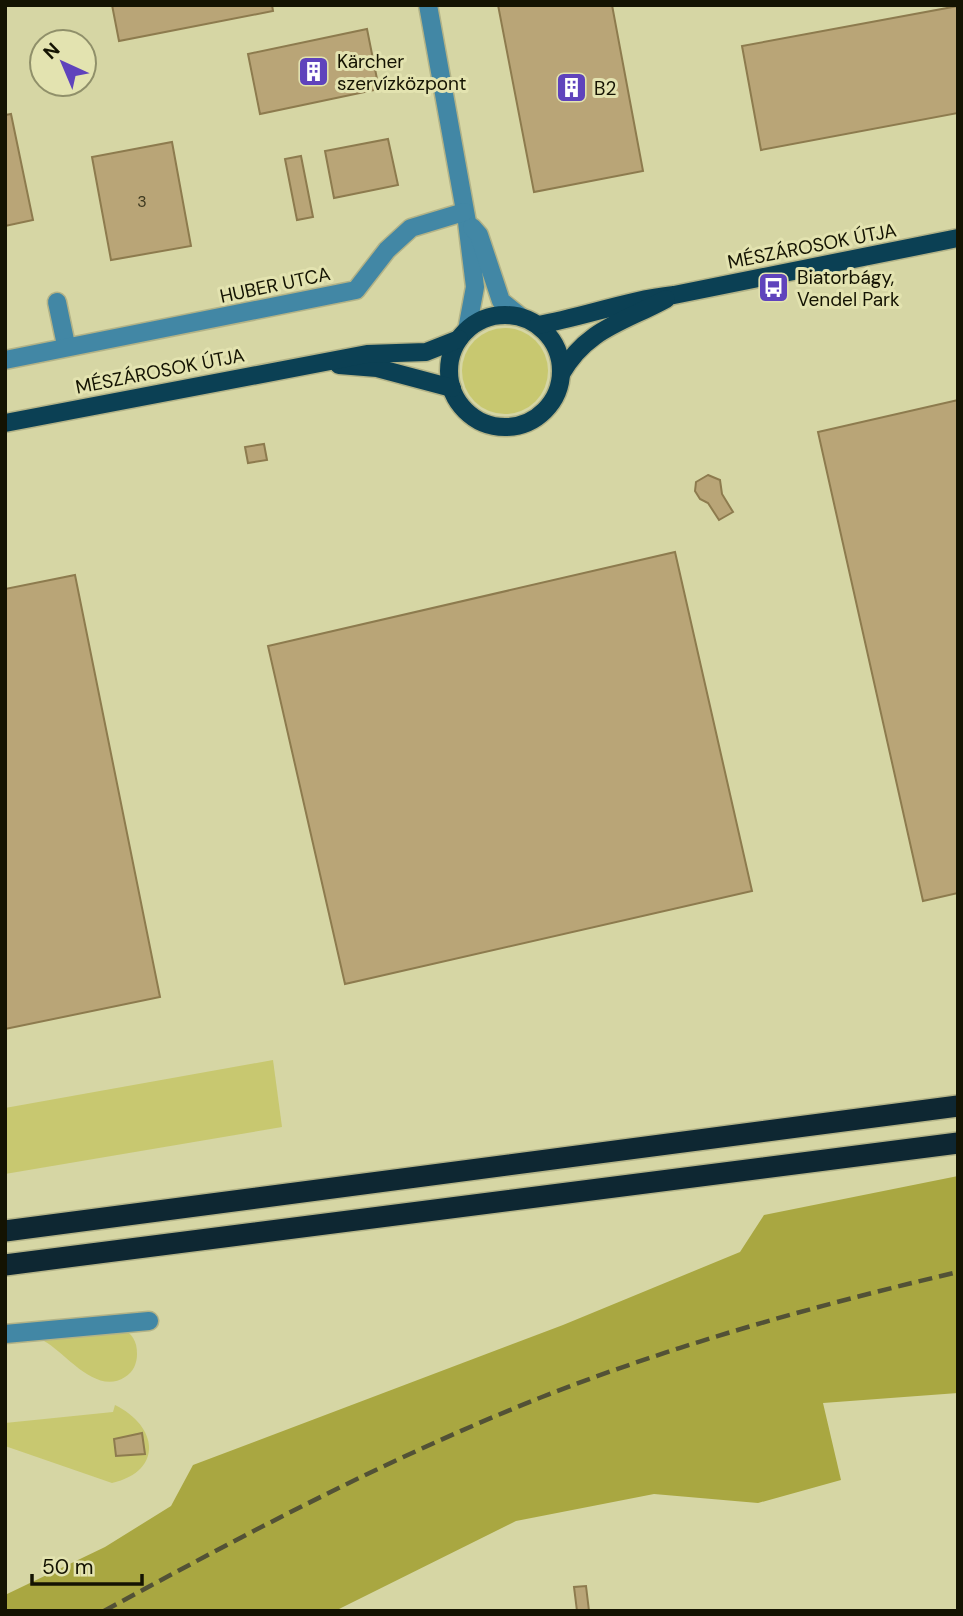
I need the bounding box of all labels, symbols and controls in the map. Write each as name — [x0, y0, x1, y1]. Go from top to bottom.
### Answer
north arrow — [28, 28, 98, 98]
text: N — [38, 37, 65, 65]
place label: Kärcher szervízközpont — [337, 49, 466, 96]
building icon: Kärcher szervízközpont — [297, 55, 331, 89]
building icon: B2 — [554, 71, 588, 105]
place label: B2 — [594, 76, 616, 101]
house number: 3 — [137, 191, 147, 212]
street label: MÉSZÁROSOK ÚTJA — [725, 217, 899, 275]
street label: HUBER UTCA — [217, 261, 333, 309]
place label: Biatorbágy, Vendel Park — [797, 265, 900, 312]
bus stop icon: Biatorbágy, Vendel Park — [757, 271, 791, 305]
street label: MÉSZÁROSOK ÚTJA — [73, 342, 247, 400]
scale bar — [32, 1542, 142, 1586]
text: 50 m — [42, 1553, 93, 1581]

